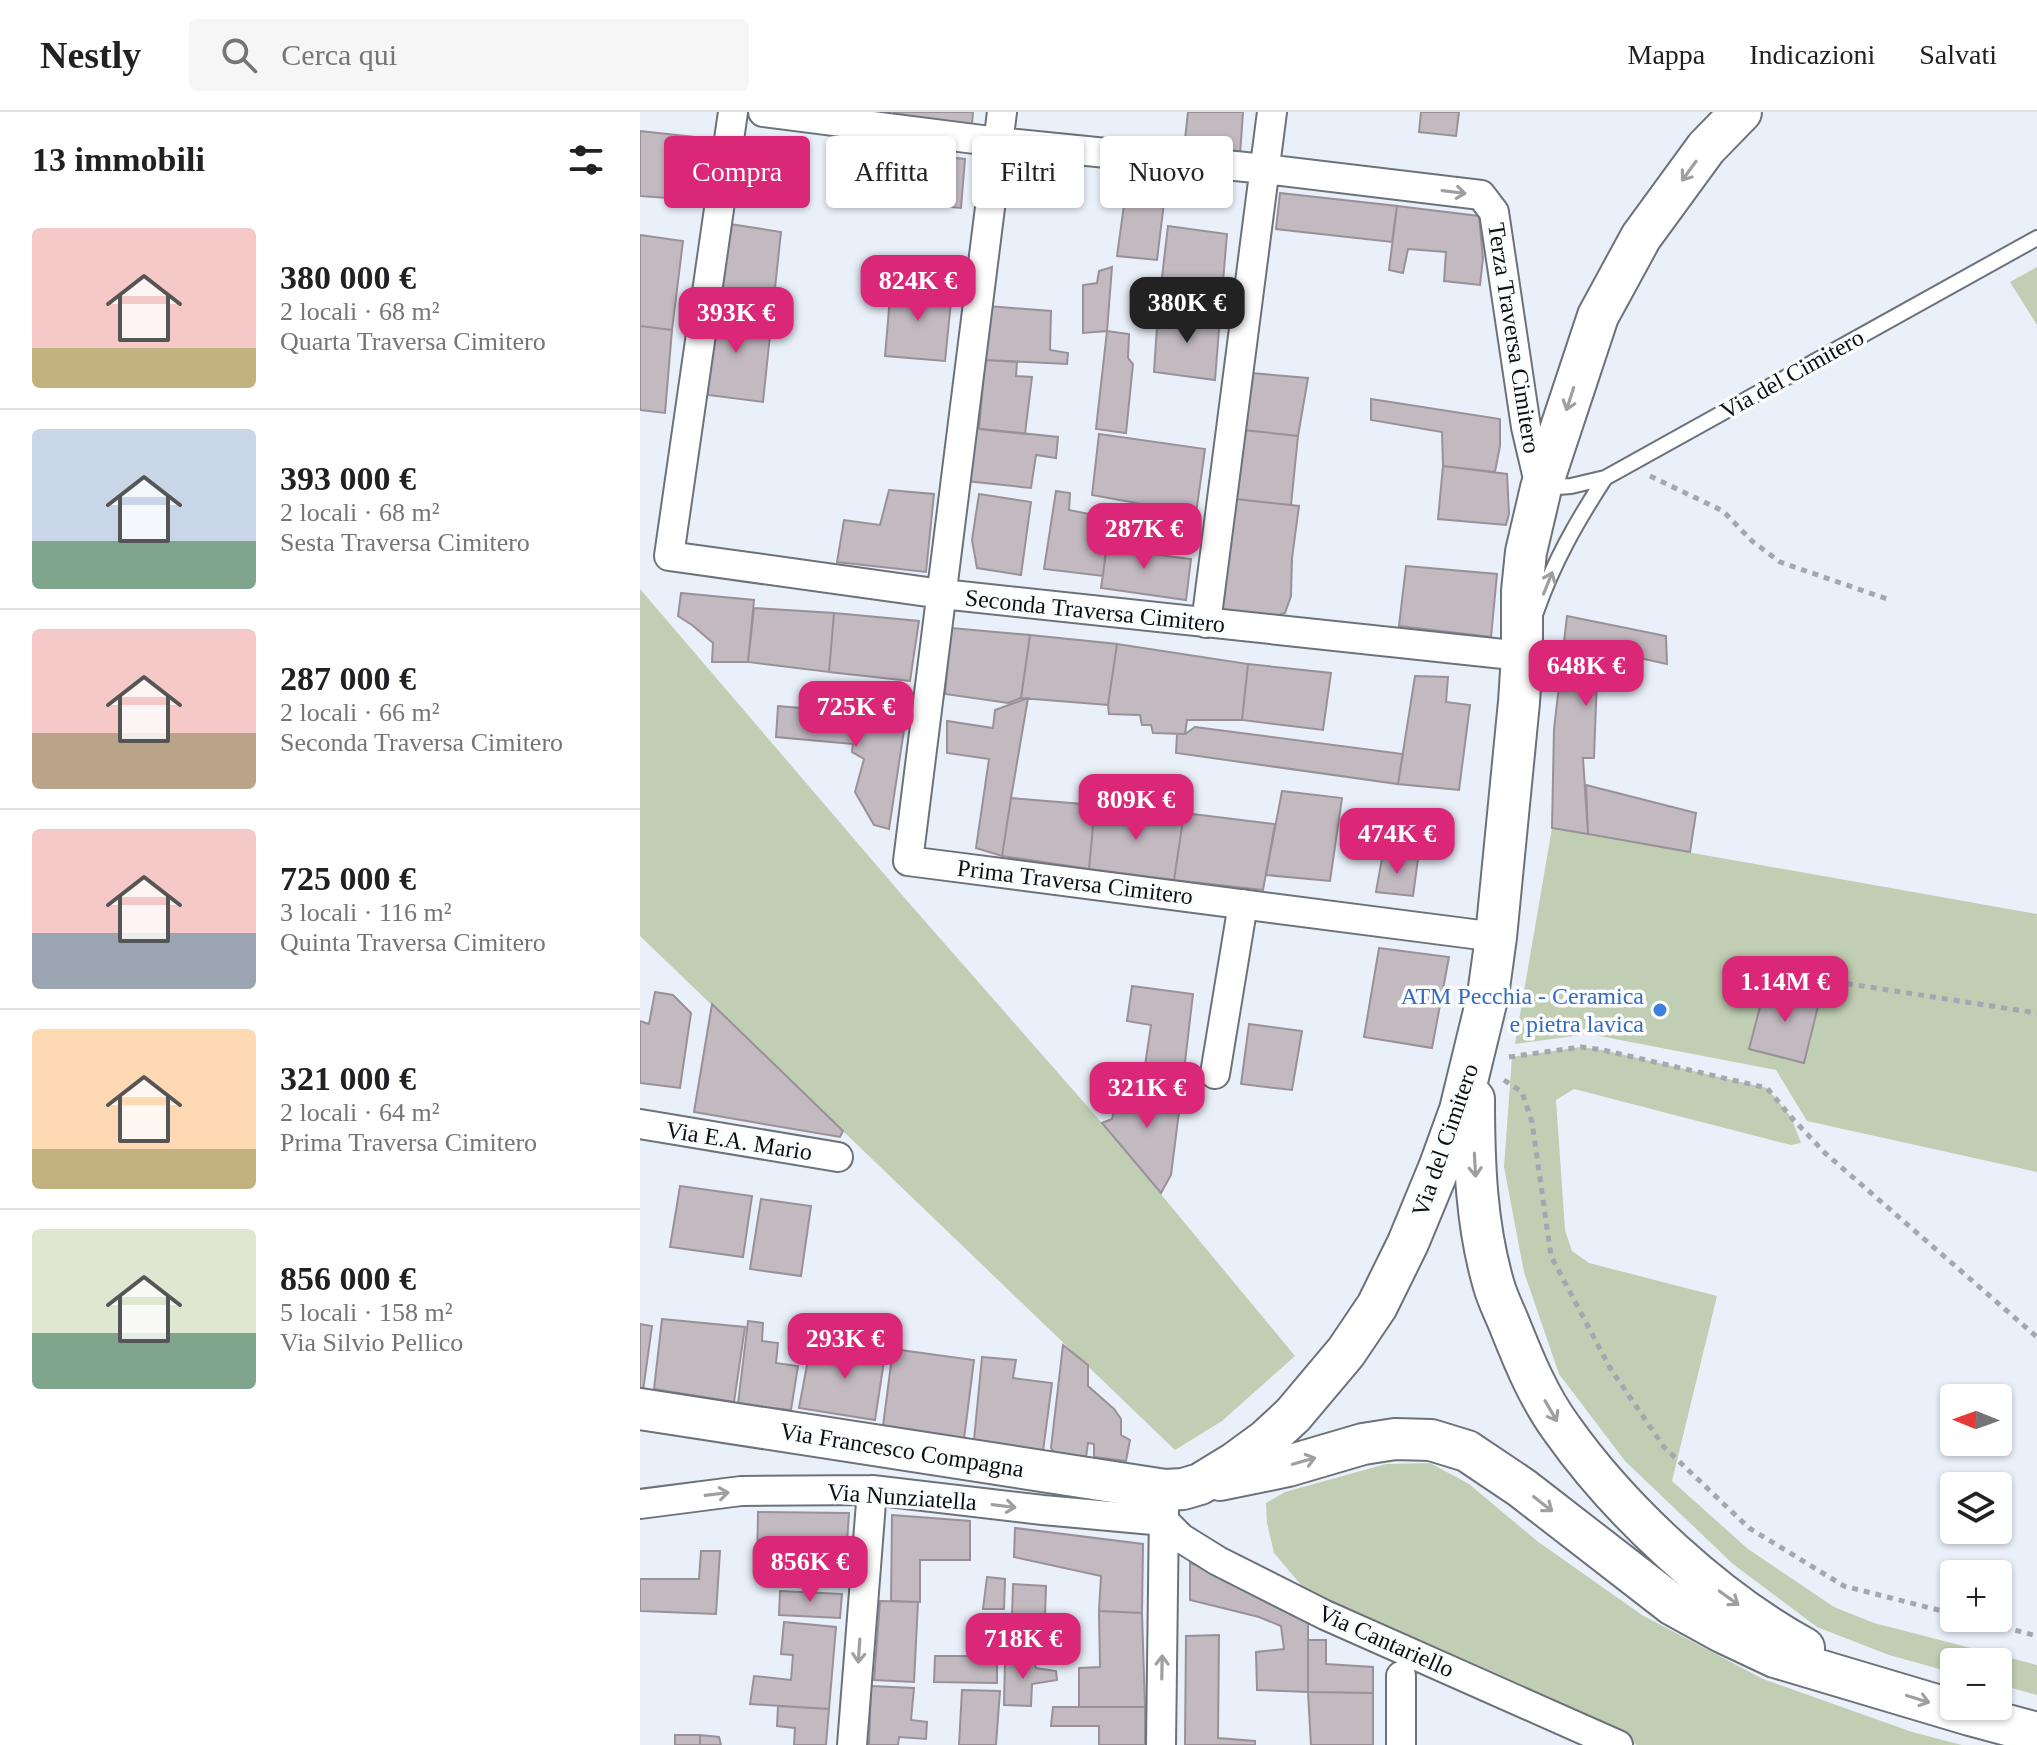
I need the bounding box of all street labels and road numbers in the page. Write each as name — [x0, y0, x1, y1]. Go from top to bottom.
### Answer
street label: Terza Traversa Cimitero — [1483, 221, 1545, 455]
street label: Via del Cimitero — [1716, 324, 1868, 424]
street label: Seconda Traversa Cimitero — [964, 584, 1226, 638]
street label: Prima Traversa Cimitero — [956, 855, 1194, 909]
street label: Via del Cimitero — [1407, 1060, 1483, 1220]
street label: Via E.A. Mario — [664, 1117, 814, 1165]
street label: Via Francesco Compagna — [778, 1418, 1026, 1482]
street label: Via Nunziatella — [826, 1479, 978, 1515]
street label: Via Cantariello — [1314, 1599, 1458, 1683]

